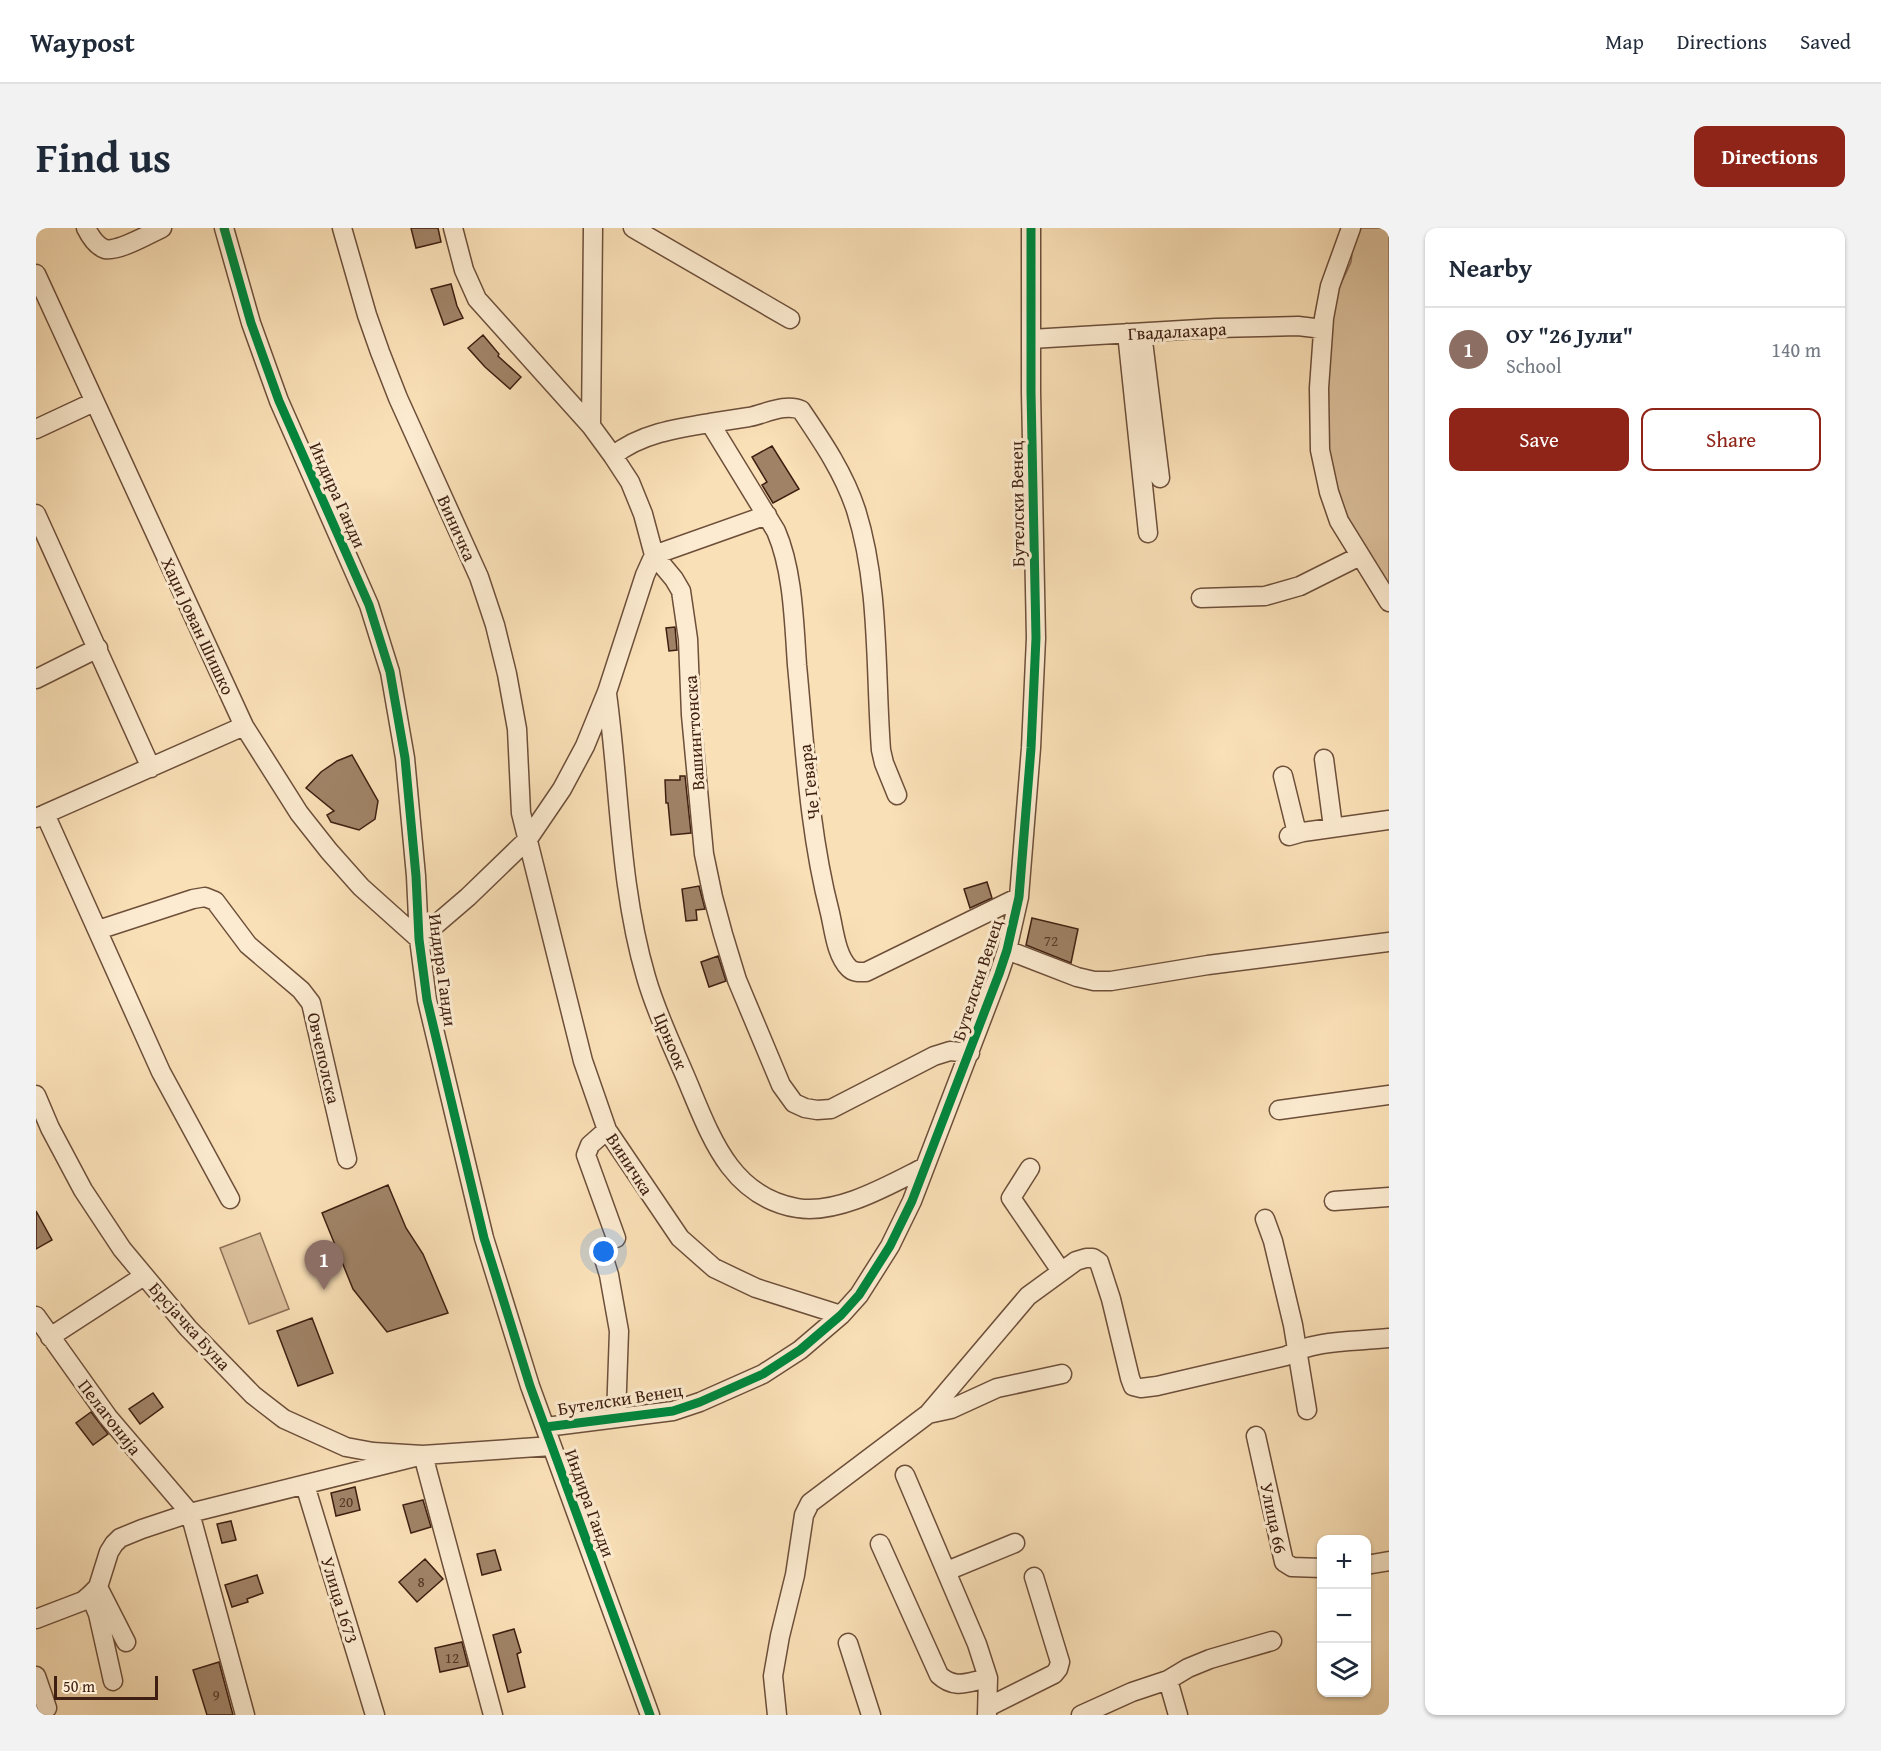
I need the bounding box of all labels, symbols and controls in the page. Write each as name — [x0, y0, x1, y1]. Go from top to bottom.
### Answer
text: Waypost — [30, 21, 135, 62]
text: Map — [1605, 26, 1644, 57]
text: Directions — [1677, 26, 1767, 57]
text: Saved — [1800, 26, 1851, 57]
text: Find us — [36, 126, 171, 187]
button: Directions — [1694, 126, 1845, 187]
text: Nearby — [1449, 248, 1532, 287]
street label: Гвадалахара — [1127, 315, 1228, 347]
text: ОУ "26 Јули" — [1506, 319, 1633, 351]
text: 1 — [1463, 335, 1474, 364]
text: 140 m — [1771, 335, 1821, 364]
text: School — [1506, 351, 1562, 380]
button: Save — [1449, 408, 1629, 471]
button: Share — [1641, 408, 1821, 471]
street label: Индира Ганди — [303, 438, 374, 553]
street label: Бутелски Венец — [1002, 441, 1032, 567]
street label: Виничка — [430, 491, 484, 566]
street label: Хаџи Јован Шишко — [154, 553, 242, 699]
street label: Вашингтонска — [676, 674, 711, 792]
street label: Че Гевара — [791, 742, 827, 821]
street label: Индира Ганди — [422, 912, 464, 1028]
street label: Бутелски Венец — [945, 916, 1009, 1044]
house number: 72 — [1044, 930, 1058, 951]
street label: Црноок — [647, 1008, 695, 1074]
street label: Овчеполска — [300, 1010, 348, 1107]
street label: Виничка — [600, 1127, 661, 1201]
your location — [589, 1237, 618, 1266]
pin: 1 — [304, 1240, 344, 1290]
street label: Брсјачка Буна — [143, 1276, 238, 1377]
street label: Пелагонија — [72, 1373, 149, 1461]
street label: Бутелски Венец — [556, 1376, 684, 1422]
street label: Индира Ганди — [558, 1445, 622, 1561]
street label: Улица 66 — [1253, 1480, 1295, 1556]
house number: 20 — [339, 1491, 353, 1512]
map controls — [1317, 1535, 1371, 1697]
button: + — [1317, 1535, 1371, 1589]
street label: Улица 1673 — [314, 1553, 366, 1647]
house number: 8 — [417, 1571, 425, 1592]
button: − — [1317, 1589, 1371, 1643]
button: layers — [1317, 1643, 1371, 1697]
house number: 12 — [445, 1647, 459, 1668]
scale bar — [54, 1673, 158, 1700]
text: 50 m — [63, 1674, 95, 1698]
house number: 9 — [212, 1684, 220, 1705]

